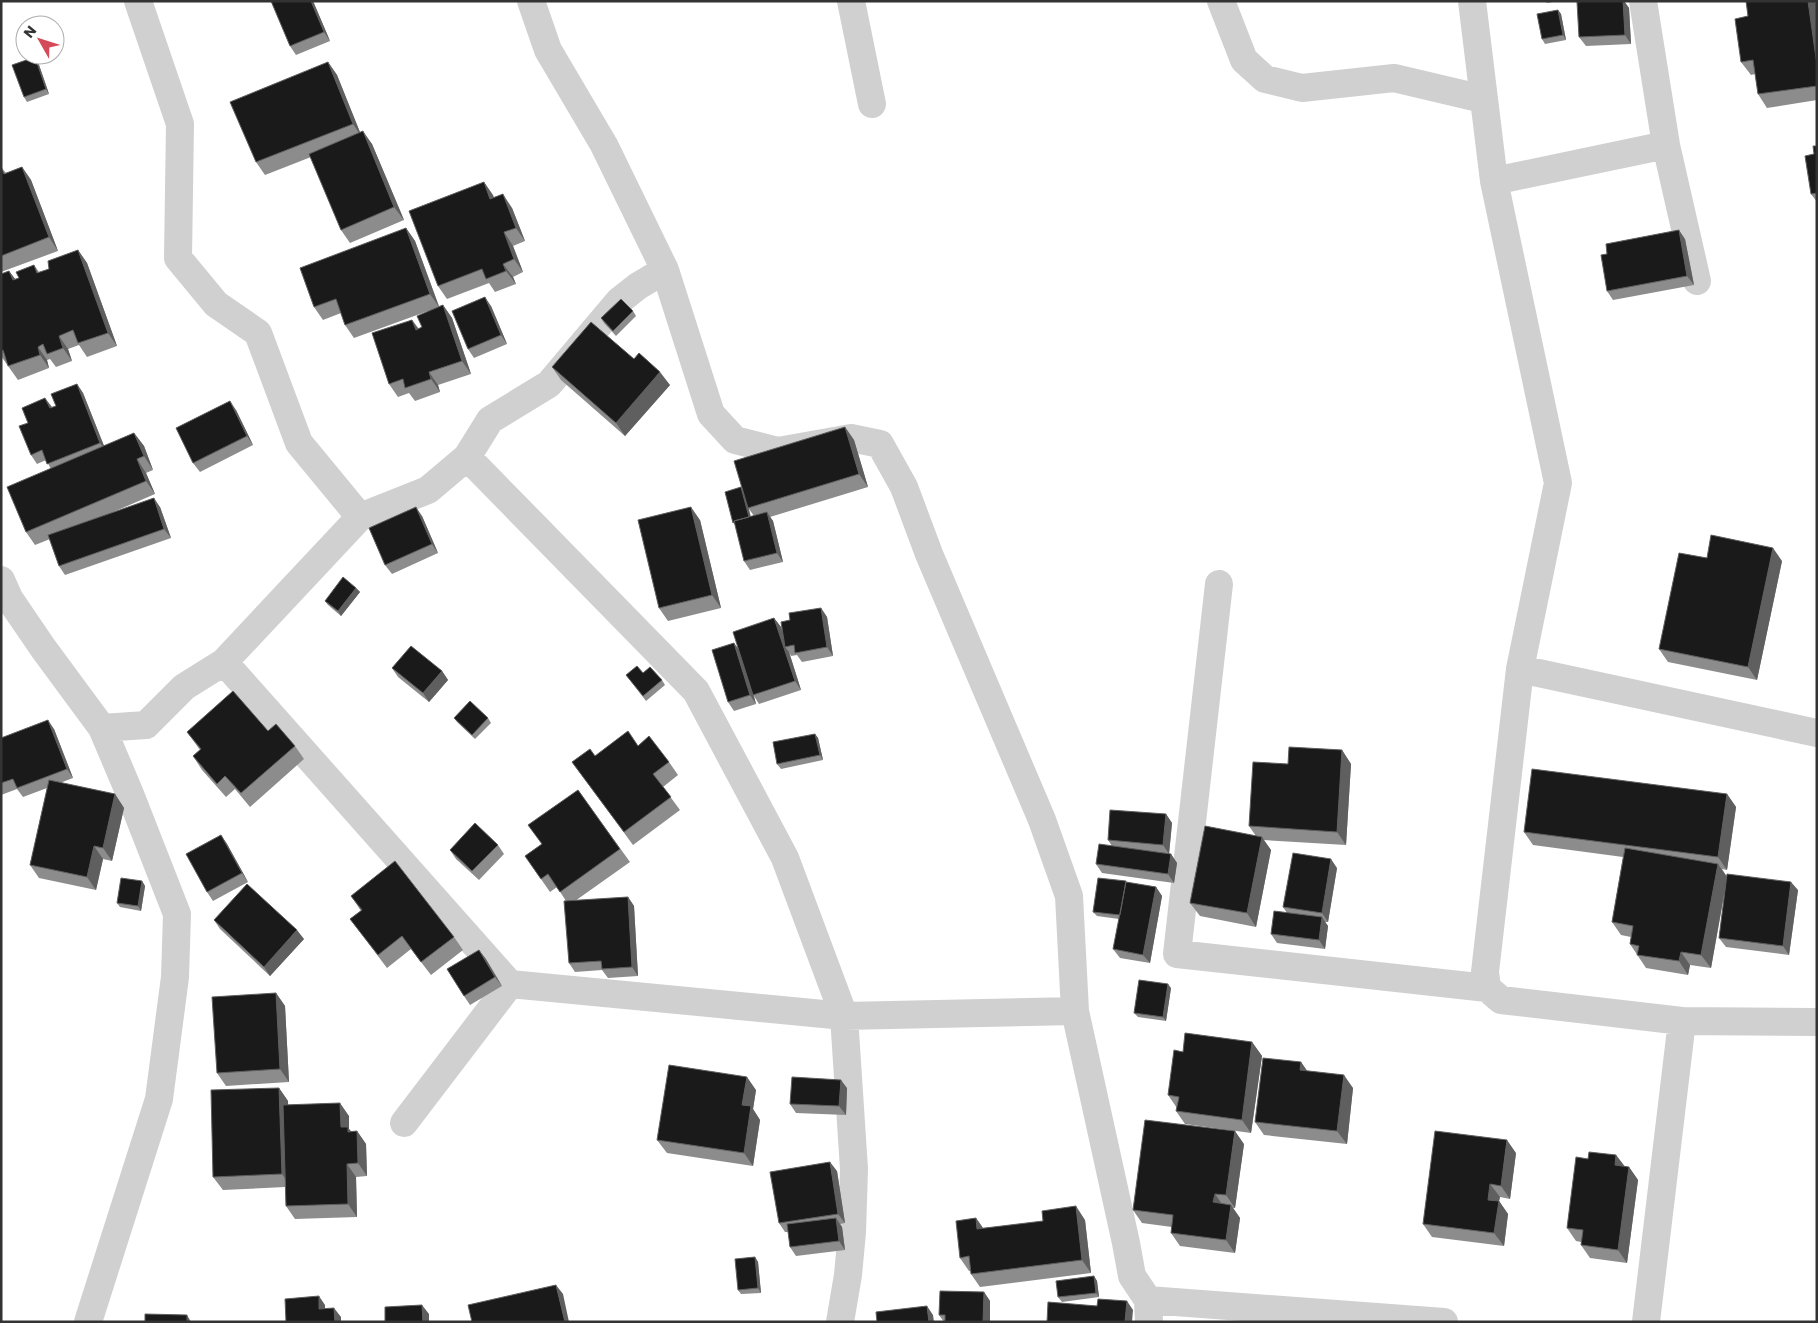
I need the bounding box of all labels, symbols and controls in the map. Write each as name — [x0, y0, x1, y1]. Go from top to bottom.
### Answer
north arrow — [15, 15, 65, 65]
text: N — [19, 21, 41, 42]

